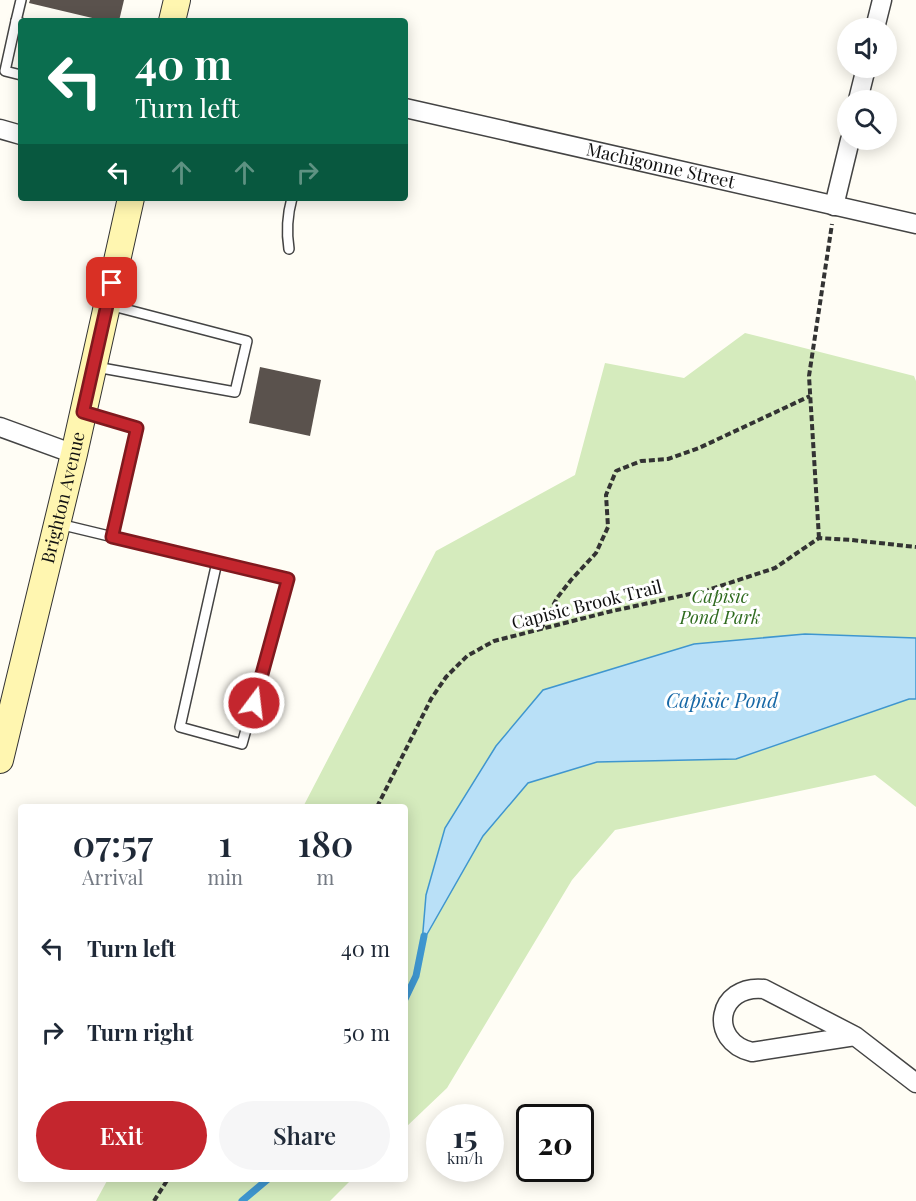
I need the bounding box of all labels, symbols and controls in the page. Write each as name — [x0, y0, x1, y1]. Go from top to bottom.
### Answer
map controls — [837, 18, 897, 150]
button: sound — [837, 18, 897, 78]
text: 40 m — [135, 35, 232, 91]
icon: left — [36, 42, 114, 120]
text: Turn left — [135, 89, 239, 125]
button: search — [837, 90, 897, 150]
street label: Machigonne Street — [584, 137, 738, 194]
icon: left — [102, 156, 135, 189]
icon: ahead — [165, 156, 198, 189]
icon: ahead — [228, 156, 261, 189]
icon: right — [291, 156, 324, 189]
pin — [86, 257, 137, 308]
icon: arrive — [95, 266, 128, 299]
street label: Brighton Avenue — [35, 429, 90, 566]
street label: Capisic Brook Trail — [509, 574, 665, 634]
park label: Capisic Pond Park — [679, 584, 760, 629]
position arrow — [222, 671, 286, 735]
water label: Capisic Pond — [666, 686, 779, 713]
text: 07:57 — [72, 818, 153, 866]
text: 1 — [218, 818, 232, 866]
text: 180 — [297, 818, 354, 866]
text: Arrival — [82, 863, 144, 890]
text: min — [207, 863, 243, 890]
text: m — [317, 863, 334, 890]
icon: left — [36, 932, 69, 965]
text: Turn left — [87, 933, 176, 963]
text: 40 m — [341, 933, 390, 963]
icon: right — [36, 1016, 69, 1049]
text: Turn right — [87, 1017, 193, 1047]
text: 50 m — [343, 1017, 390, 1047]
button: Exit — [36, 1101, 207, 1170]
button: Share — [219, 1101, 390, 1170]
speed limit sign: 20 — [516, 1104, 594, 1182]
text: 15 — [453, 1116, 477, 1156]
text: km/h — [447, 1148, 483, 1168]

